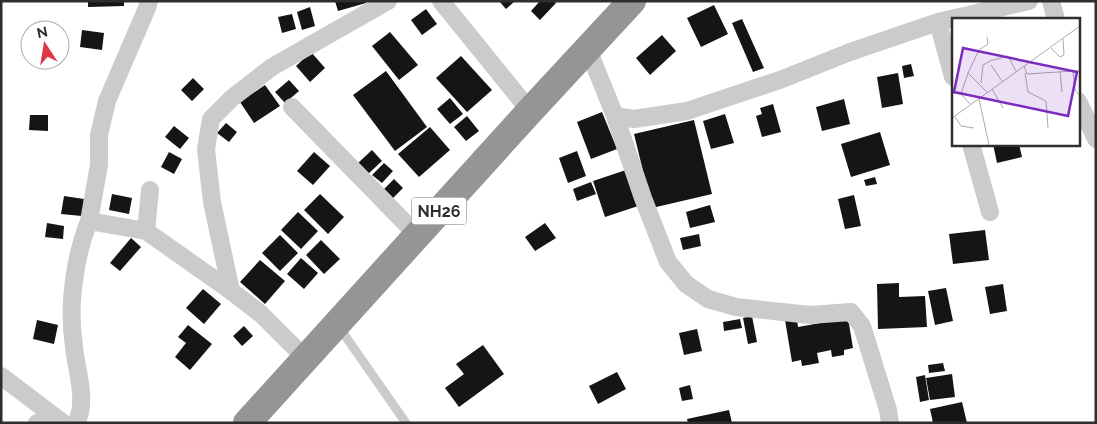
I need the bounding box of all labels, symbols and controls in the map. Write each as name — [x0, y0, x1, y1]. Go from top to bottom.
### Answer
inset map — [952, 18, 1080, 145]
north arrow — [20, 20, 70, 70]
text: N — [35, 23, 49, 41]
road number: NH26 — [412, 198, 466, 225]

